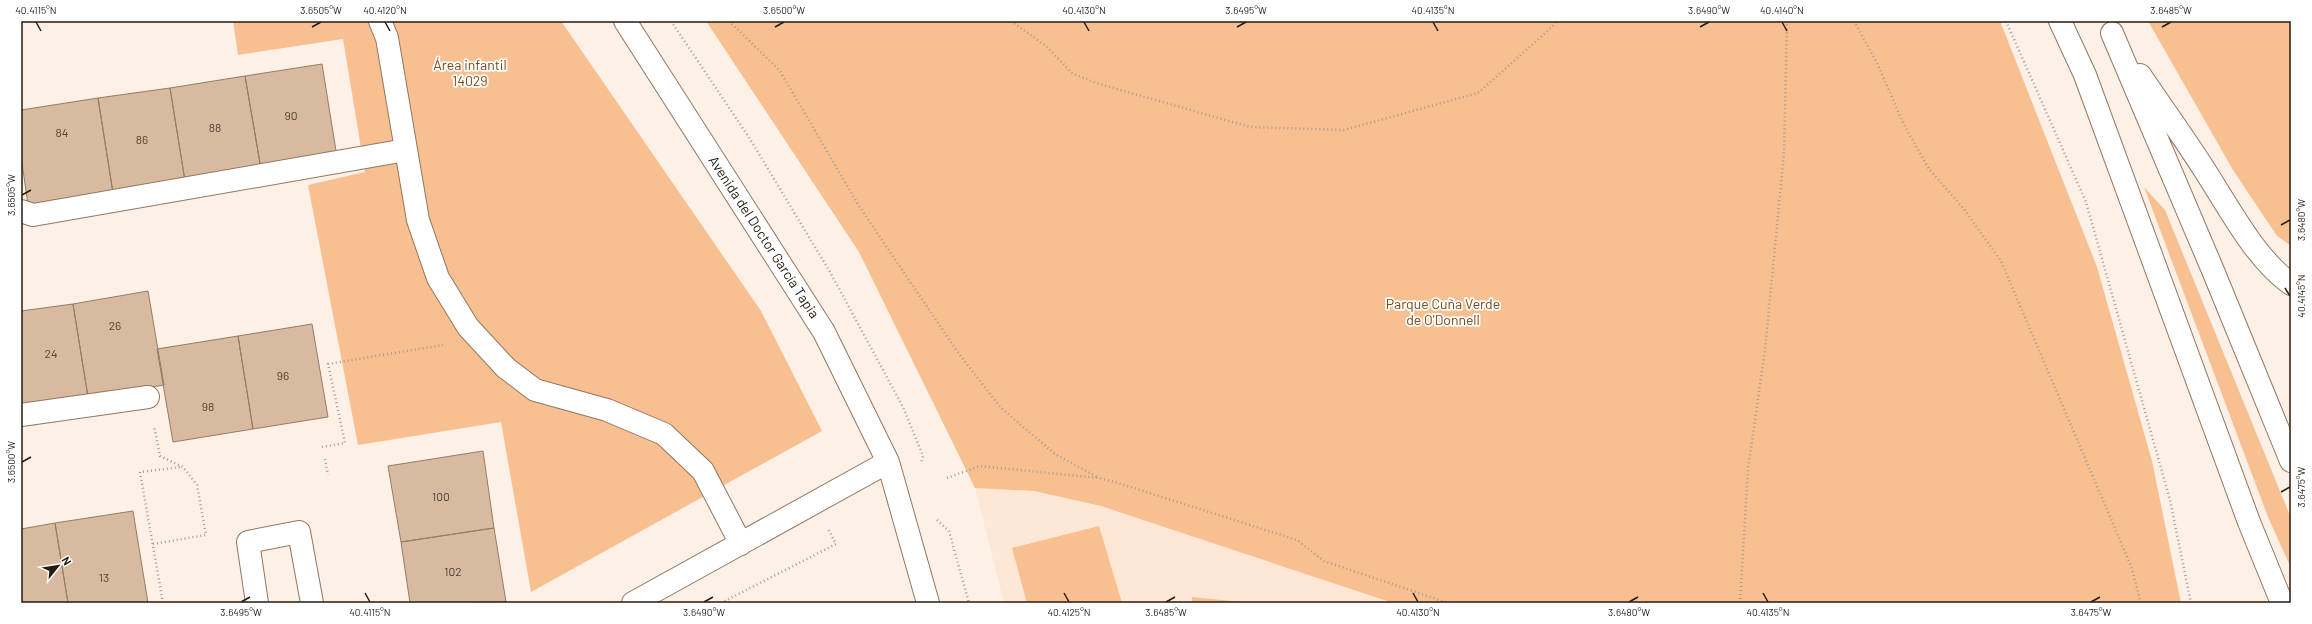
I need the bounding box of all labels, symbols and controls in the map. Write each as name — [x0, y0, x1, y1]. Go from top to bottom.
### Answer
text: 40.4115°N — [15, 4, 57, 16]
text: 3.6505°W — [300, 4, 342, 16]
text: 40.4120°N — [363, 4, 407, 16]
text: 3.6500°W — [763, 4, 805, 16]
text: 40.4130°N — [1062, 4, 1106, 16]
text: 3.6495°W — [1225, 4, 1267, 16]
text: 40.4135°N — [1412, 4, 1454, 16]
text: 3.6490°W — [1688, 4, 1730, 16]
text: 40.4140°N — [1760, 4, 1804, 16]
text: 3.6485°W — [2150, 4, 2192, 16]
park label: Área infantil 14029 — [433, 56, 507, 89]
house number: 90 — [284, 108, 298, 122]
house number: 88 — [209, 120, 221, 134]
house number: 84 — [56, 125, 68, 139]
house number: 86 — [136, 132, 148, 146]
street label: Avenida del Doctor García Tapia — [706, 152, 823, 321]
text: 3.6505°W — [5, 174, 17, 216]
text: 3.6480°W — [2295, 199, 2307, 241]
text: 40.4145°N — [2295, 274, 2307, 318]
park label: Parque Cuña Verde de O'Donnell — [1386, 295, 1500, 328]
house number: 26 — [109, 318, 121, 332]
house number: 24 — [44, 346, 58, 360]
house number: 96 — [277, 368, 289, 382]
house number: 98 — [202, 399, 214, 413]
text: 3.6500°W — [5, 441, 17, 483]
text: 3.6475°W — [2295, 466, 2307, 507]
house number: 100 — [432, 489, 450, 503]
north arrow — [38, 546, 78, 586]
text: N — [60, 554, 75, 567]
house number: 102 — [444, 564, 462, 578]
house number: 13 — [99, 570, 109, 584]
text: 3.6495°W — [220, 606, 262, 618]
text: 40.4115°N — [349, 606, 391, 618]
text: 3.6490°W — [683, 606, 725, 618]
text: 40.4125°N — [1047, 606, 1091, 618]
text: 3.6485°W — [1145, 606, 1187, 618]
text: 40.4130°N — [1396, 606, 1440, 618]
text: 3.6480°W — [1608, 606, 1650, 618]
text: 40.4135°N — [1747, 606, 1789, 618]
text: 3.6475°W — [2071, 606, 2112, 618]

